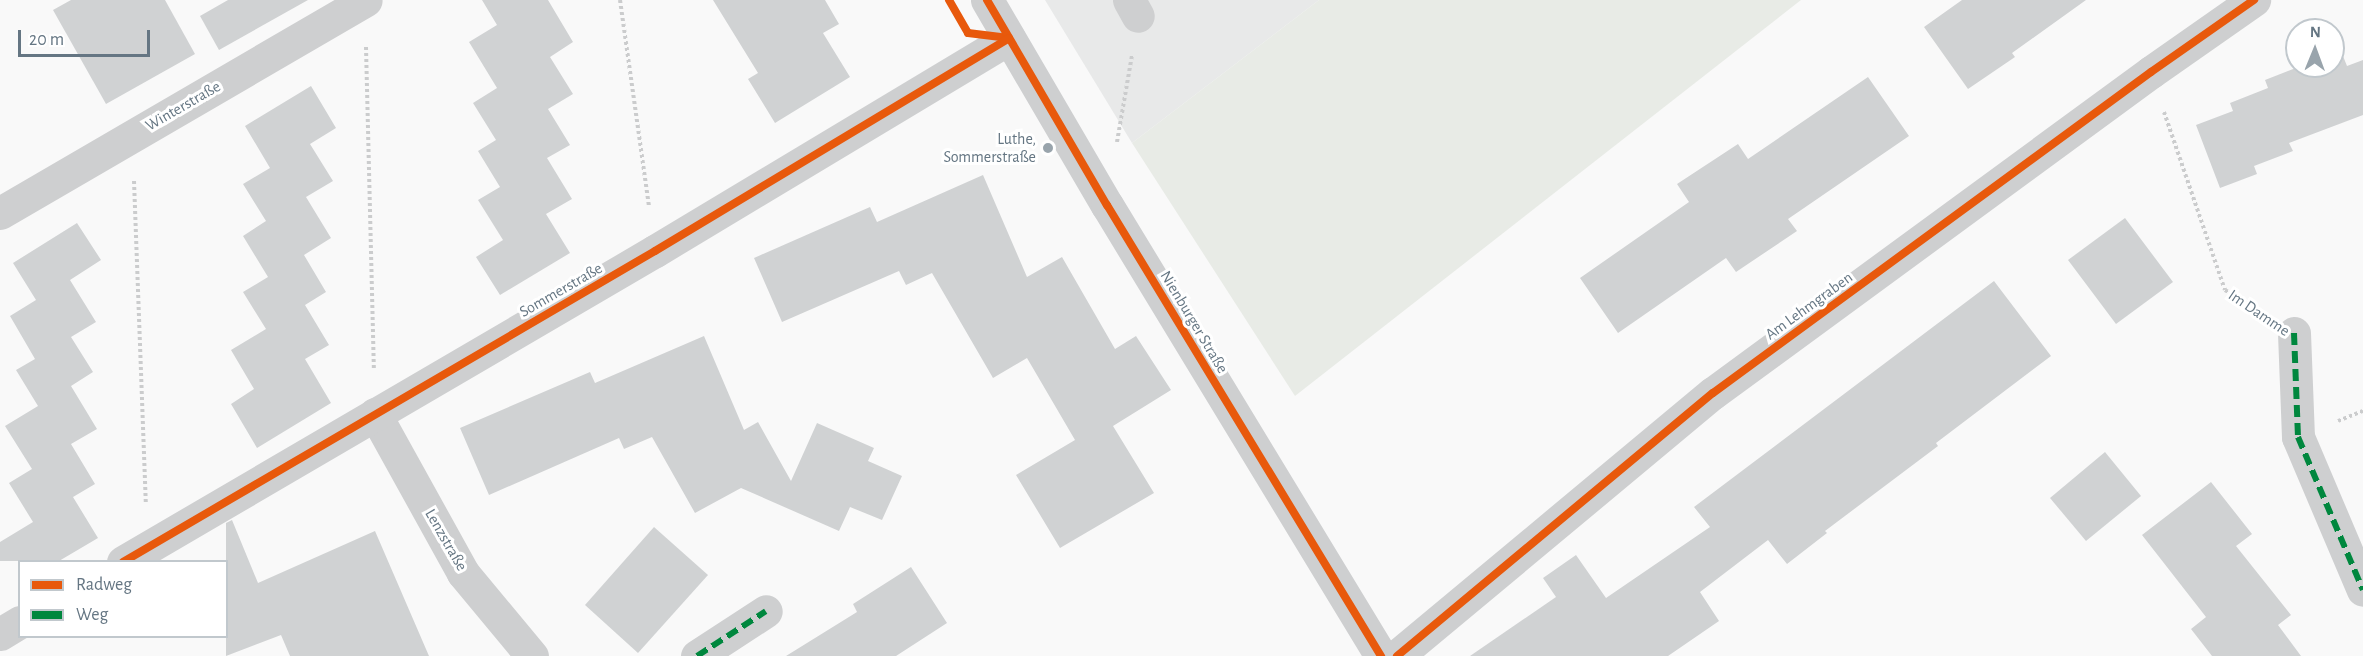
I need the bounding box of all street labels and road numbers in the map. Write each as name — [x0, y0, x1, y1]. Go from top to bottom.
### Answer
street label: Winterstraße — [142, 77, 224, 135]
street label: Sommerstraße — [516, 259, 606, 321]
street label: Nienburger Straße — [1156, 267, 1232, 377]
street label: Am Lehmgraben — [1762, 268, 1856, 344]
street label: Im Damme — [2225, 285, 2293, 341]
street label: Lenzstraße — [421, 506, 471, 574]

